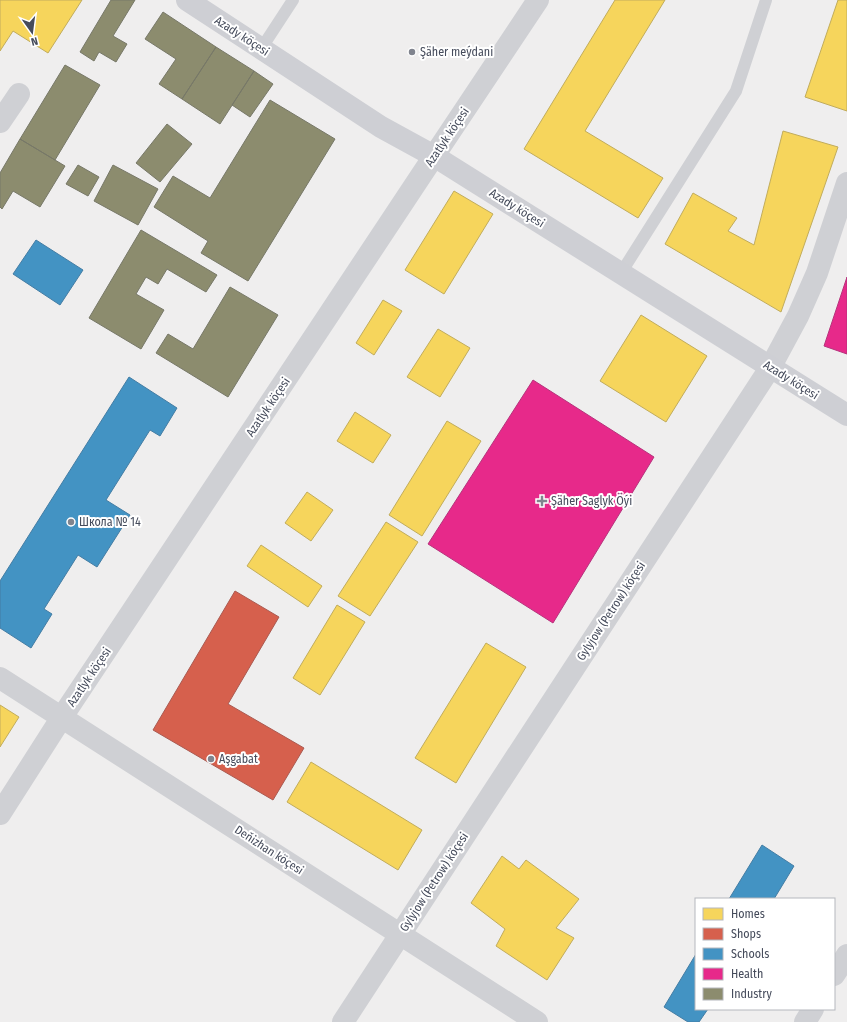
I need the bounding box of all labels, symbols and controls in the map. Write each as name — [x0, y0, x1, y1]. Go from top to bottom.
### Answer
north arrow — [12, 12, 52, 52]
street label: Azady köçesi — [212, 13, 272, 59]
text: N — [30, 34, 39, 48]
place label: Şäher meýdani — [420, 45, 493, 59]
marker: Şäher meýdani — [407, 47, 417, 57]
street label: Azatlyk köçesi — [422, 105, 472, 169]
street label: Azady köçesi — [487, 186, 547, 230]
street label: Azady köçesi — [761, 358, 821, 402]
street label: Azatlyk köçesi — [243, 375, 293, 439]
place label: Şäher Saglyk Öýi — [551, 492, 632, 508]
marker: Şäher Saglyk Öýi — [536, 495, 548, 507]
place label: Школа № 14 — [79, 515, 141, 529]
marker: Школа № 14 — [66, 517, 76, 527]
street label: Gylyjow (Petrow) köçesi — [574, 559, 648, 663]
street label: Azatlyk köçesi — [64, 645, 114, 709]
place label: Aşgabat — [219, 752, 258, 766]
marker: Aşgabat — [206, 754, 216, 764]
street label: Deňizhan köçesi — [232, 823, 306, 877]
street label: Gylyjow (Petrow) köçesi — [397, 830, 471, 934]
legend — [695, 898, 835, 1010]
text: Homes — [731, 907, 765, 921]
text: Shops — [731, 927, 761, 941]
text: Schools — [731, 947, 769, 961]
text: Health — [731, 967, 763, 981]
text: Industry — [731, 987, 772, 1001]

